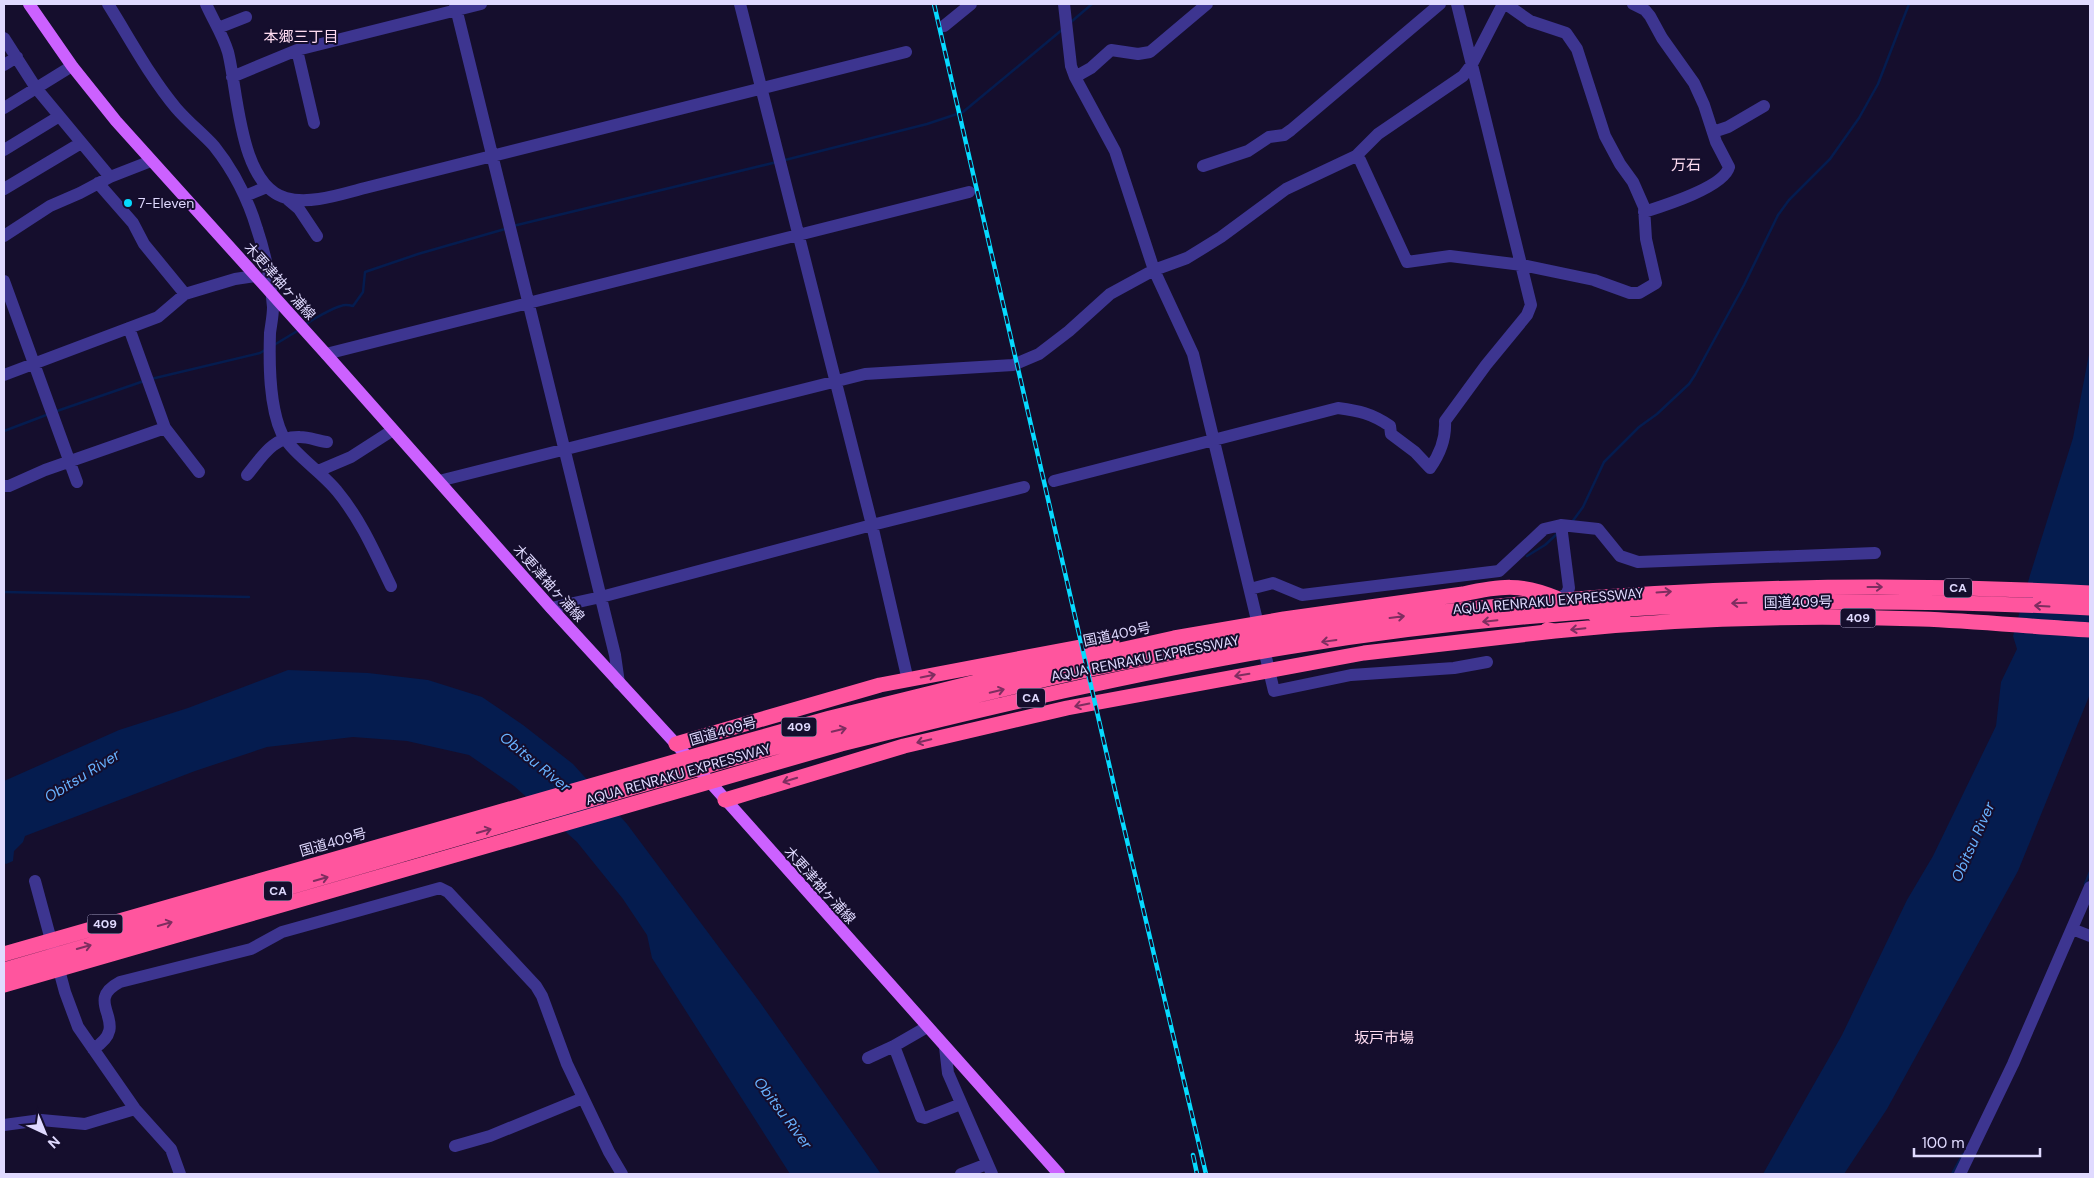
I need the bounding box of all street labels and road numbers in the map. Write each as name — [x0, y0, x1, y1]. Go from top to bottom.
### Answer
street label: 木更津袖ヶ浦線 — [241, 239, 319, 323]
street label: 木更津袖ヶ浦線 — [510, 541, 588, 625]
road number: CA — [1944, 578, 1972, 598]
street label: AQUA RENRAKU EXPRESSWAY — [1452, 584, 1644, 618]
street label: 国道409号 — [1763, 592, 1833, 612]
road number: 409 — [1840, 608, 1876, 628]
street label: 国道409号 — [1081, 618, 1153, 650]
street label: AQUA RENRAKU EXPRESSWAY — [1049, 631, 1241, 685]
road number: CA — [1017, 688, 1045, 708]
street label: 国道409号 — [687, 713, 759, 749]
road number: 409 — [782, 718, 816, 736]
street label: AQUA RENRAKU EXPRESSWAY — [583, 739, 773, 809]
street label: 国道409号 — [297, 824, 369, 860]
street label: 木更津袖ヶ浦線 — [781, 843, 859, 927]
road number: CA — [264, 881, 292, 900]
road number: 409 — [88, 914, 122, 934]

